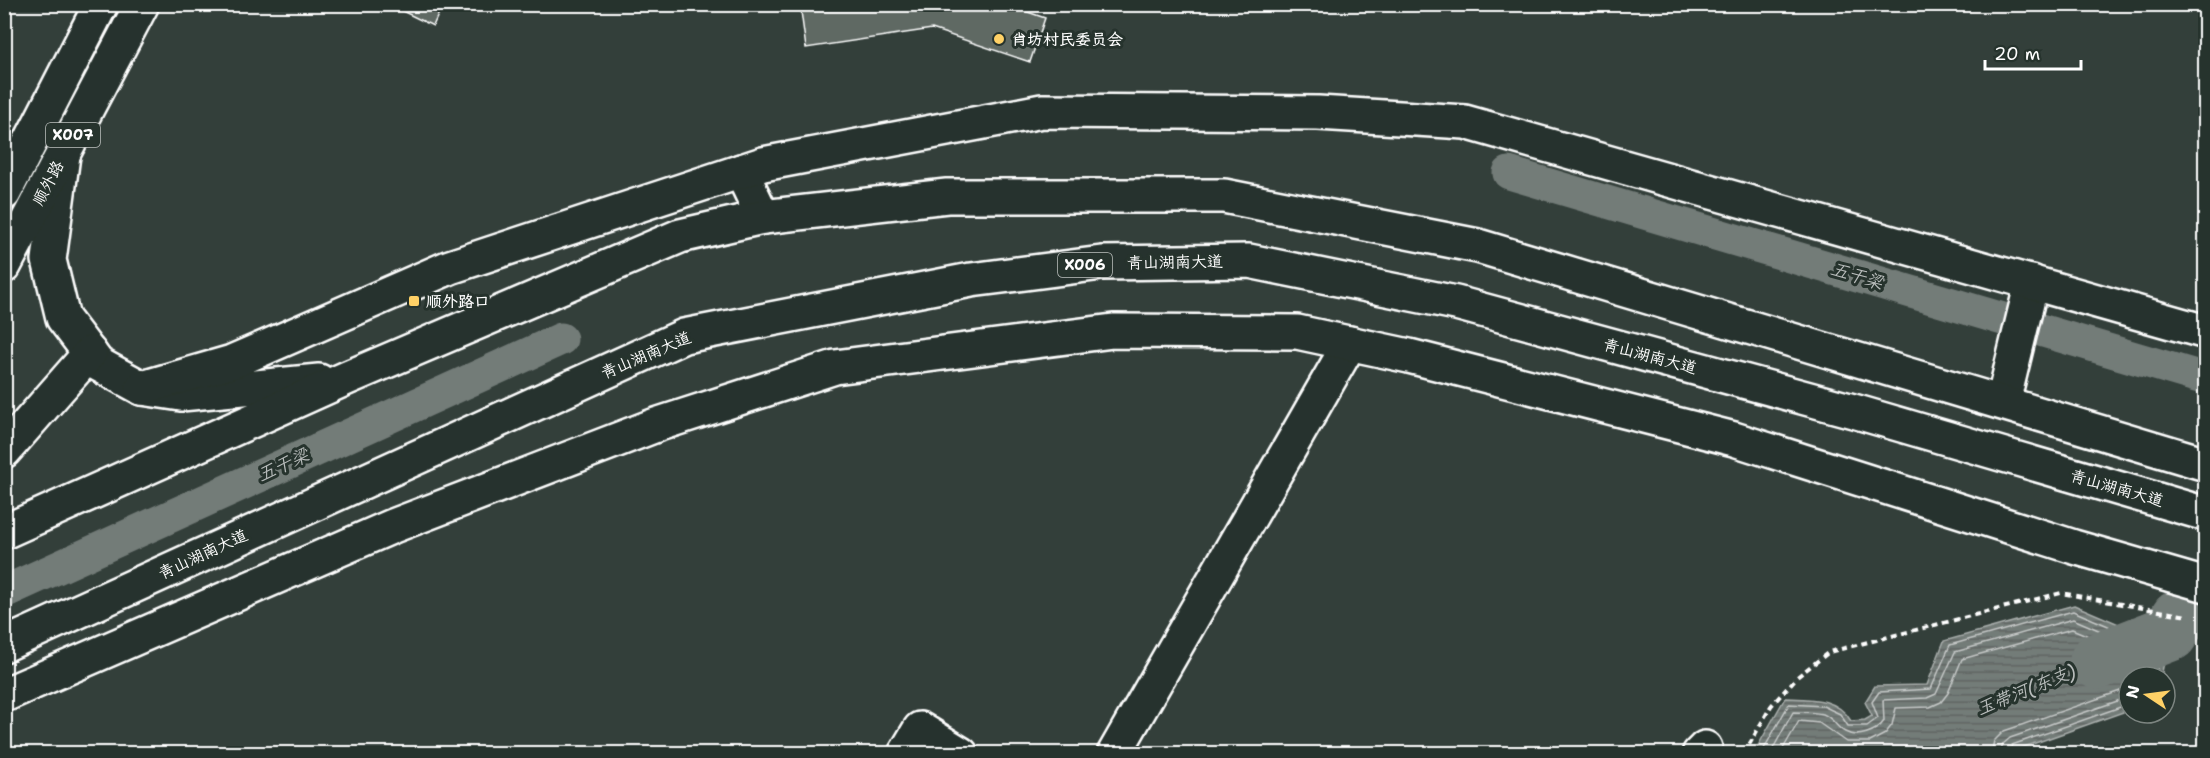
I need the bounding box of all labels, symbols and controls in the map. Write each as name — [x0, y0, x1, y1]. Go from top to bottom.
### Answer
place label: 肖坊村民委员会 — [1011, 29, 1123, 50]
marker: 肖坊村民委员会 — [992, 32, 1006, 46]
scale bar — [1985, 33, 2081, 71]
text: 20 m — [1994, 42, 2040, 66]
road number: X007 — [46, 123, 100, 147]
street label: 顺外路 — [27, 157, 69, 209]
street label: 青山湖南大道 — [1127, 251, 1223, 273]
road number: X006 — [1058, 253, 1112, 277]
water label: 五干梁 — [1828, 257, 1887, 296]
place label: 顺外路口 — [426, 291, 490, 312]
marker: 顺外路口 — [407, 294, 421, 308]
street label: 青山湖南大道 — [598, 327, 694, 383]
street label: 青山湖南大道 — [1601, 333, 1699, 379]
water label: 五干梁 — [253, 443, 313, 487]
street label: 青山湖南大道 — [2068, 465, 2166, 511]
street label: 青山湖南大道 — [155, 524, 251, 584]
water label: 玉带河(东支) — [1973, 659, 2079, 721]
north arrow — [2117, 665, 2177, 725]
text: N — [2121, 683, 2145, 700]

